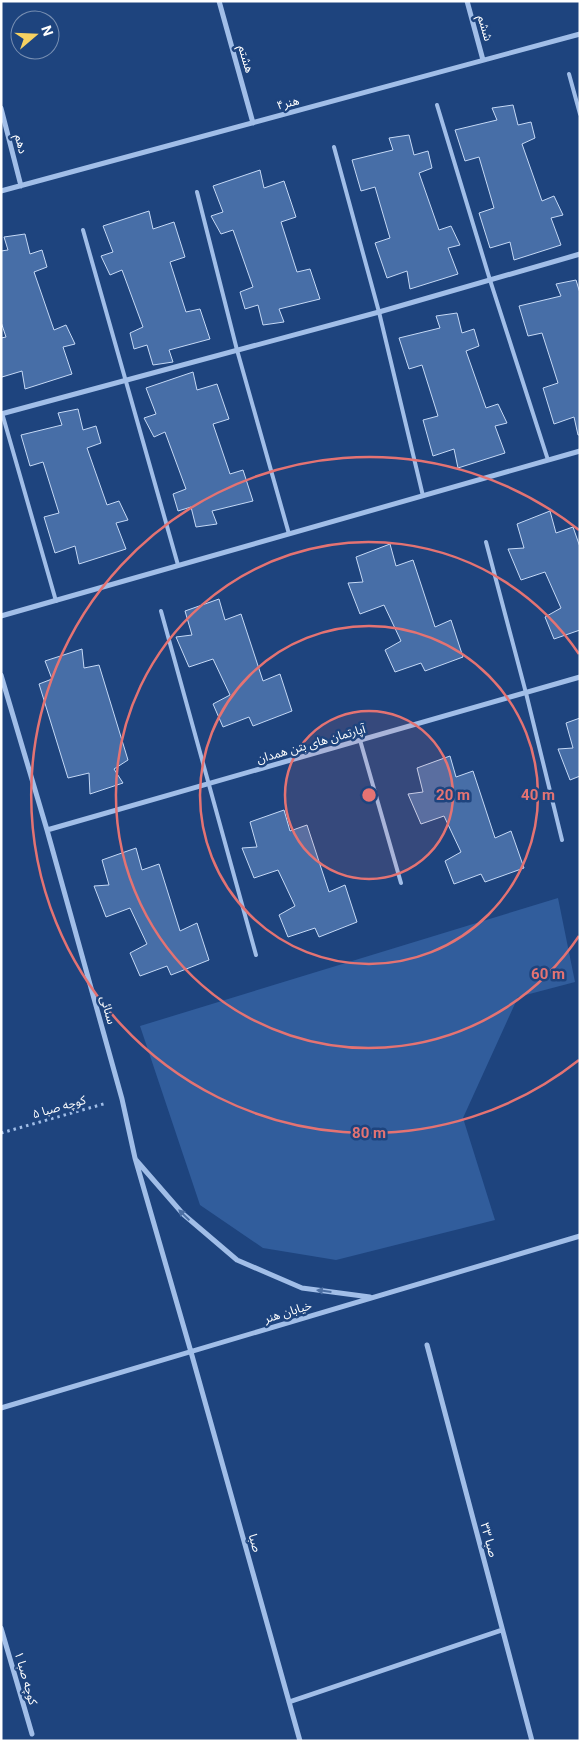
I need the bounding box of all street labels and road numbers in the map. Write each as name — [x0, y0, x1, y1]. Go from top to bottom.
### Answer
street label: ششم — [473, 13, 495, 43]
street label: هشتم — [233, 43, 257, 75]
street label: هنر۴ — [275, 93, 301, 113]
street label: دهم — [10, 133, 30, 156]
street label: آپارتمان های بتن همدان — [255, 722, 368, 767]
street label: سنائی — [97, 994, 119, 1026]
street label: کوچه صبا ۵ — [31, 1092, 89, 1122]
street label: خیابان هنر — [262, 1298, 313, 1326]
street label: ۳۳ صبا — [478, 1521, 500, 1559]
street label: صبا — [246, 1532, 264, 1554]
street label: کوچه صبا ۱ — [11, 1650, 41, 1708]

